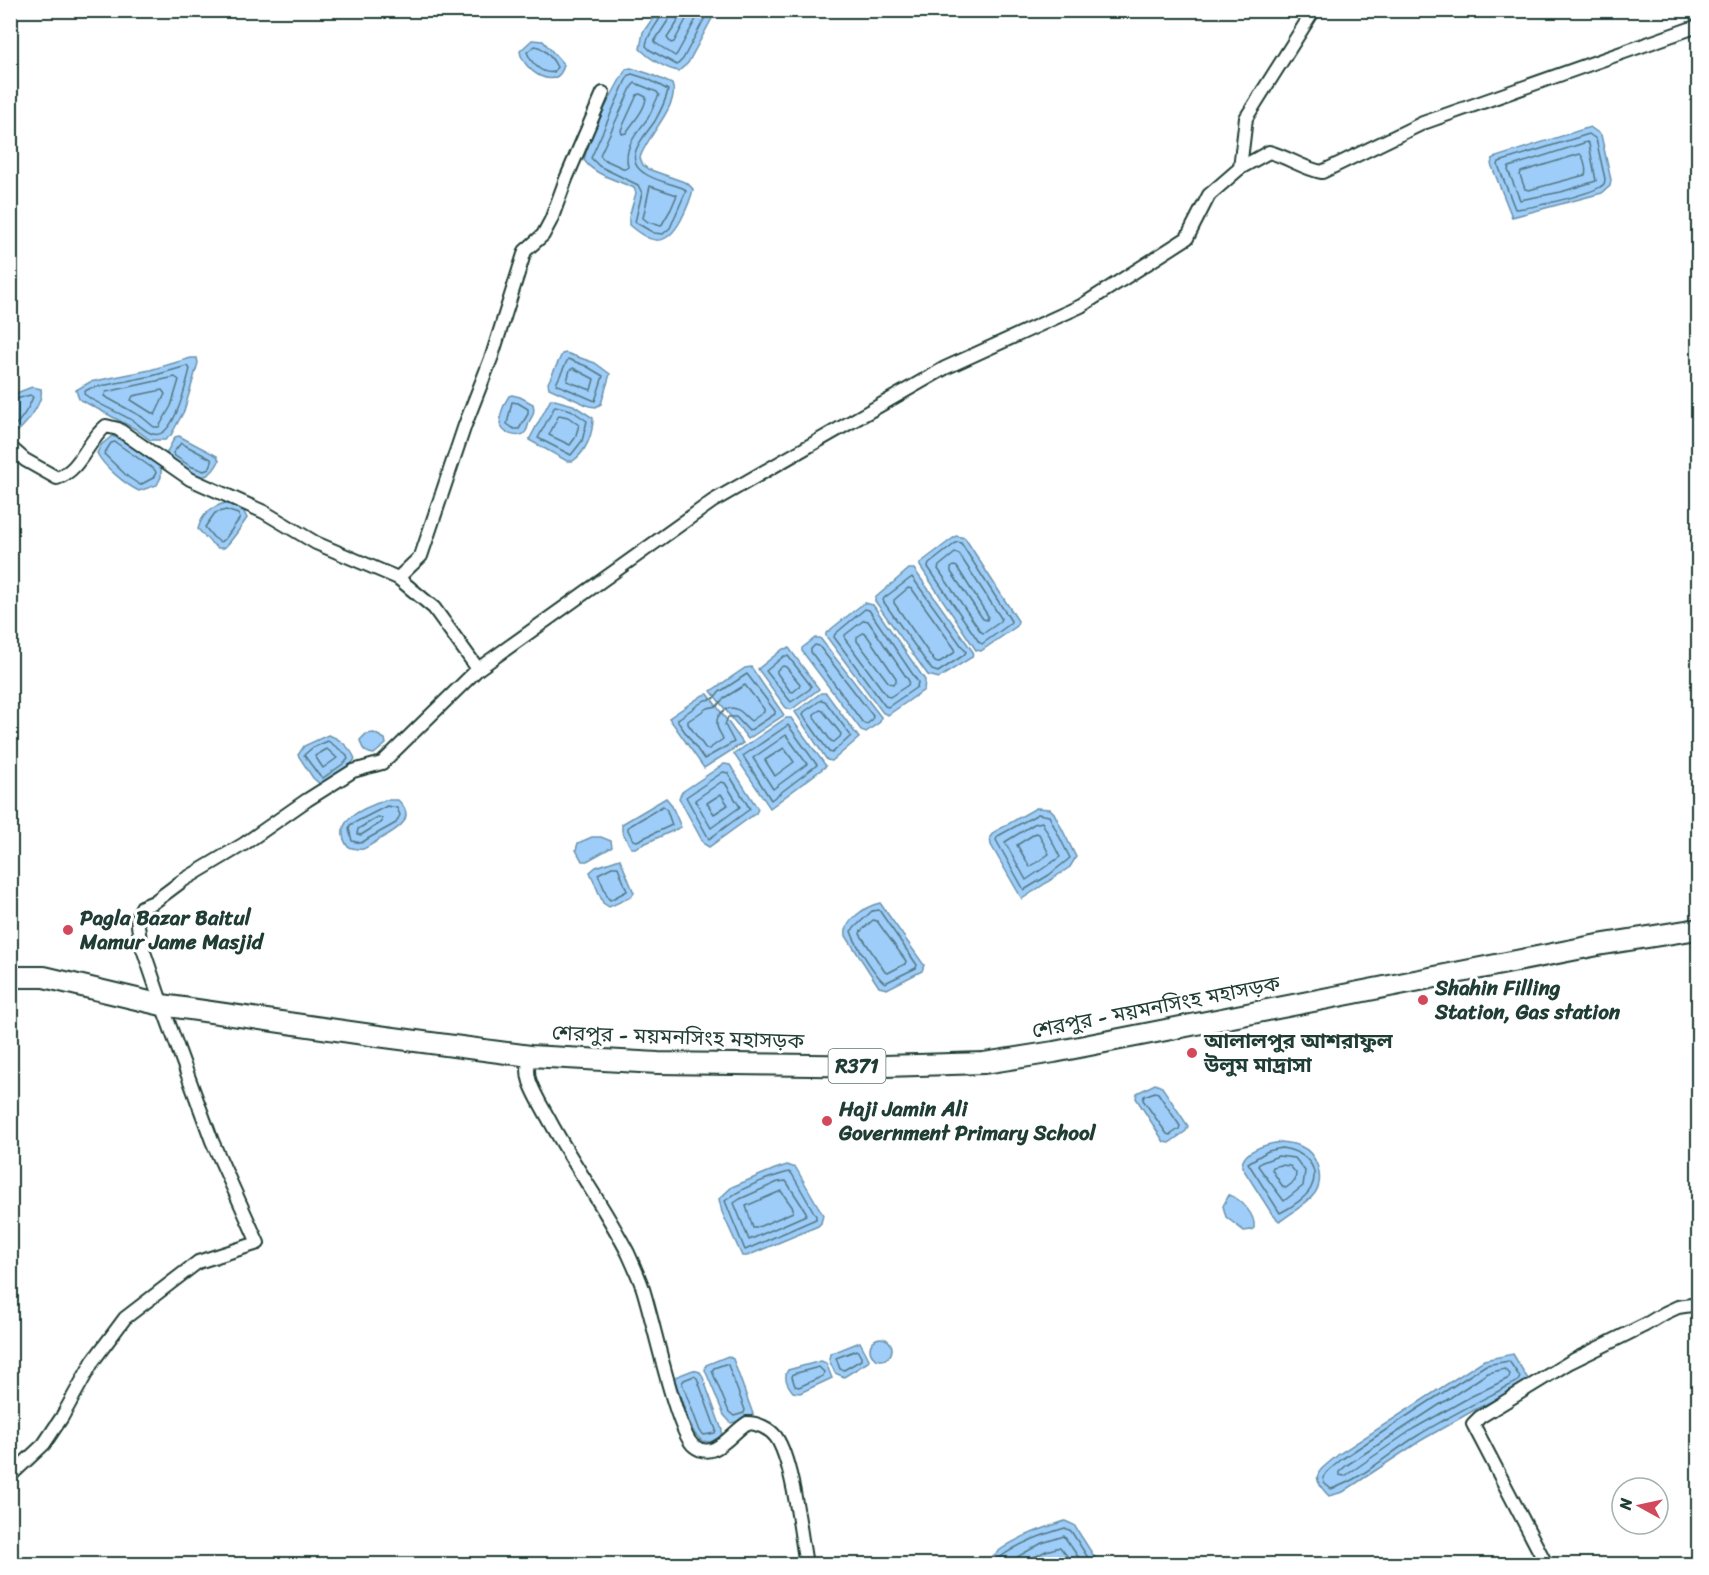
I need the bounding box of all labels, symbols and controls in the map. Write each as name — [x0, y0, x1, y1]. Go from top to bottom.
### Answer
place label: Pagla Bazar Baitul Mamur Jame Masjid — [79, 899, 265, 961]
marker: Pagla Bazar Baitul Mamur Jame Masjid — [61, 923, 75, 937]
street label: শেরপুর - ময়মনসিংহ মহাসড়ক — [1028, 964, 1285, 1050]
place label: Shahin Filling Station, Gas station — [1434, 969, 1621, 1031]
marker: Shahin Filling Station, Gas station — [1416, 993, 1430, 1007]
street label: শেরপুর - ময়মনসিংহ মহাসড়ক — [551, 1014, 806, 1060]
place label: আলালপুর আশরাফুল উলুম মাদ্রাসা — [1203, 1022, 1394, 1084]
marker: আলালপুর আশরাফুল উলুম মাদ্রাসা — [1185, 1046, 1199, 1060]
road number: R371 — [828, 1049, 886, 1083]
place label: Haji Jamin Ali Government Primary School — [838, 1090, 1097, 1152]
marker: Haji Jamin Ali Government Primary School — [820, 1114, 834, 1128]
north arrow — [1610, 1476, 1670, 1536]
text: N — [1610, 1496, 1641, 1512]

